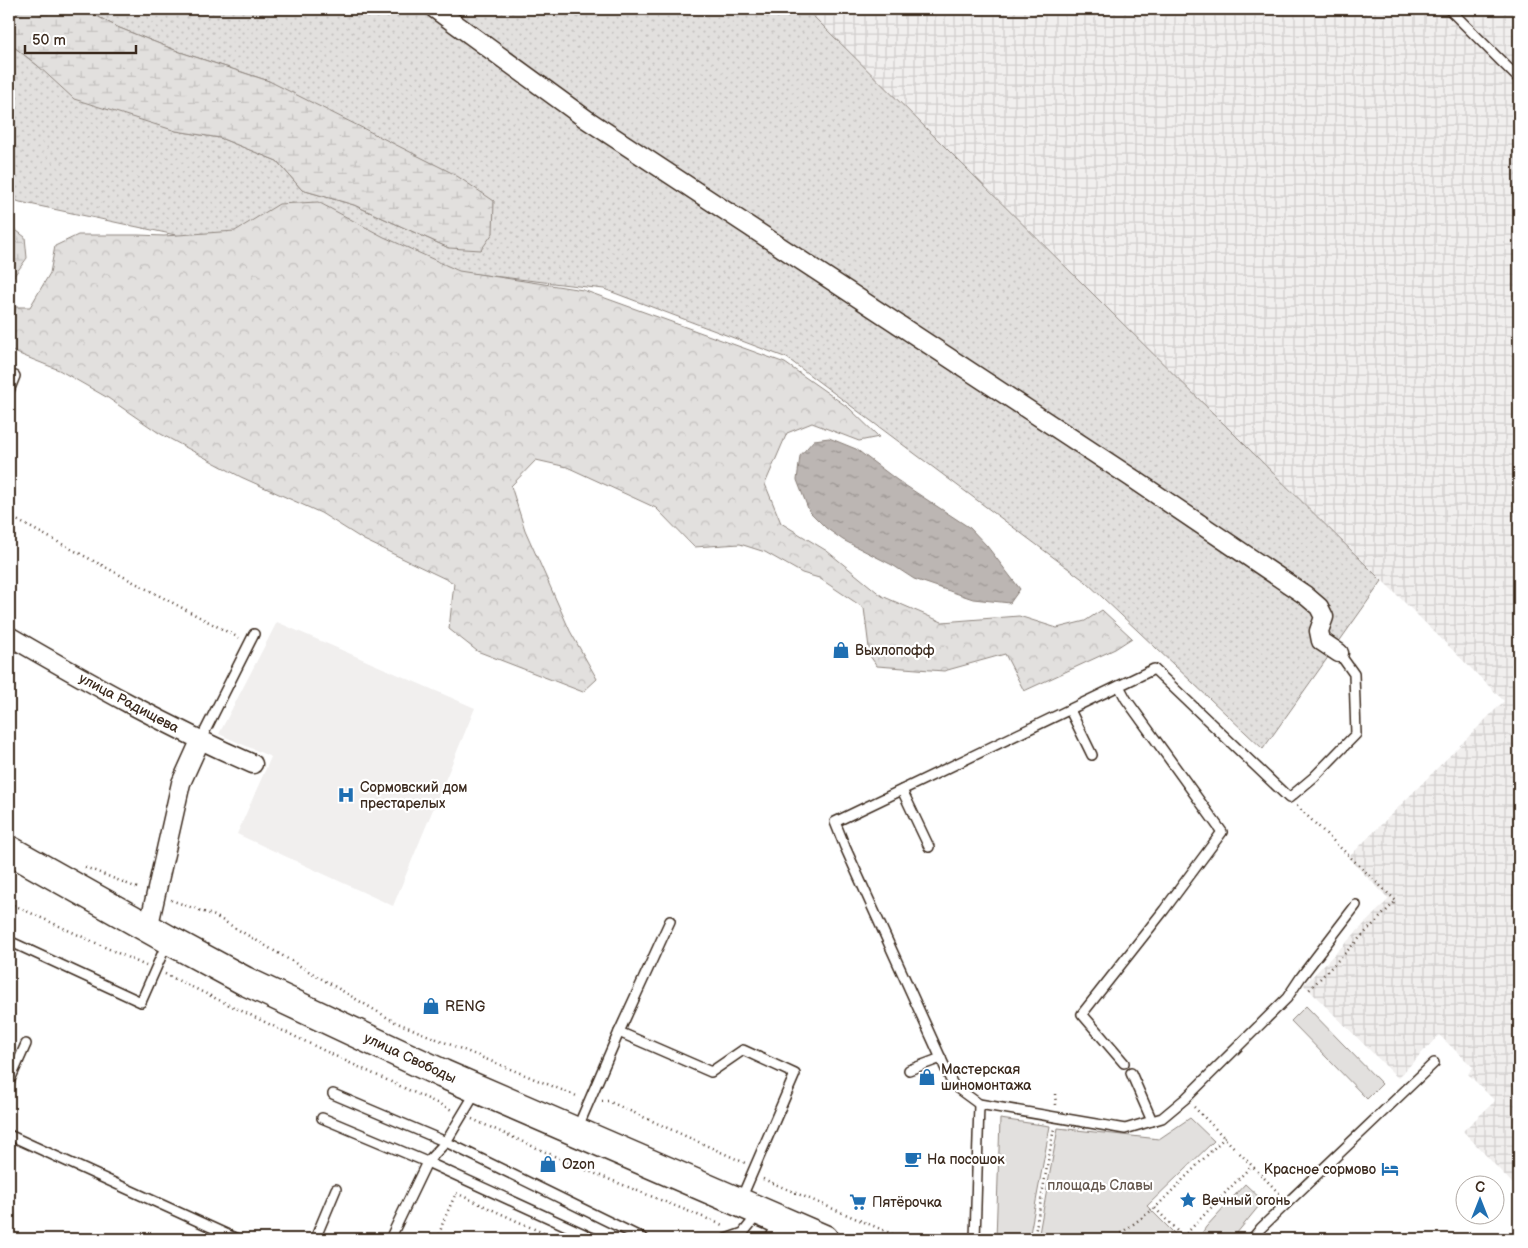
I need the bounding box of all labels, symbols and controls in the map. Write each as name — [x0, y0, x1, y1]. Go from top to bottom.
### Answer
scale bar — [25, 22, 136, 54]
text: 50 m — [32, 31, 66, 50]
shop icon: Выхлопофф — [831, 640, 851, 660]
place label: Выхлопофф — [855, 642, 935, 659]
street label: улица Радищева — [76, 669, 183, 737]
place label: Сормовский дом престарелых — [360, 779, 468, 812]
hospital icon: Сормовский дом престарелых — [336, 785, 356, 805]
shop icon: RENG — [421, 996, 441, 1016]
place label: RENG — [445, 998, 486, 1015]
street label: улица Свободы — [361, 1029, 459, 1087]
place label: Мастерская шиномонтажа — [941, 1061, 1032, 1094]
shop icon: Мастерская шиномонтажа — [917, 1067, 937, 1087]
cafe icon: На посошок — [903, 1149, 923, 1169]
place label: На посошок — [927, 1151, 1005, 1168]
shop icon: Ozon — [538, 1154, 558, 1174]
place label: Ozon — [562, 1156, 595, 1173]
hotel icon: Красное сормово — [1380, 1159, 1400, 1179]
place label: Красное сормово — [1264, 1161, 1376, 1178]
north arrow — [1456, 1176, 1506, 1226]
park label: площадь Славы — [1047, 1177, 1153, 1194]
text: С — [1475, 1179, 1485, 1196]
place icon: Вечный огонь — [1178, 1190, 1198, 1210]
supermarket icon: Пятёрочка — [848, 1192, 868, 1212]
place label: Вечный огонь — [1202, 1192, 1290, 1209]
place label: Пятёрочка — [872, 1194, 943, 1211]

